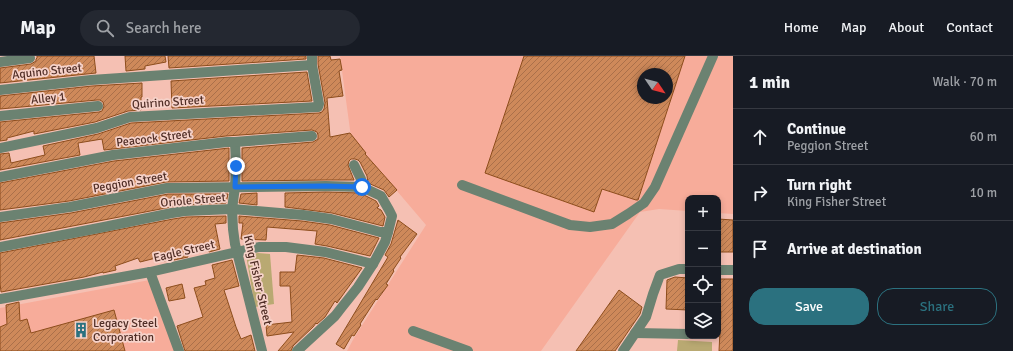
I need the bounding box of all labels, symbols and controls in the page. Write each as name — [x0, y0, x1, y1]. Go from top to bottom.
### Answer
search box — [80, 10, 360, 46]
text: Map — [20, 16, 56, 40]
icon: search — [94, 17, 116, 39]
text: Search here — [126, 19, 201, 37]
text: Home — [784, 19, 819, 36]
text: Map — [841, 19, 866, 36]
text: About — [888, 19, 924, 36]
text: Contact — [946, 19, 993, 36]
street label: Aquino Street — [11, 60, 83, 83]
north arrow — [637, 68, 673, 104]
text: 1 min — [749, 72, 790, 93]
text: Walk · 70 m — [933, 74, 997, 90]
street label: Alley 1 — [30, 89, 66, 108]
street label: Quirino Street — [132, 93, 205, 112]
text: Continue — [787, 120, 846, 138]
street label: Peacock Street — [115, 126, 193, 151]
icon: ahead — [749, 126, 771, 148]
text: 60 m — [970, 129, 997, 145]
text: Peggion Street — [787, 138, 868, 154]
route end — [227, 157, 245, 175]
street label: Peggion Street — [92, 169, 168, 196]
text: Turn right — [787, 176, 852, 194]
route start — [353, 178, 371, 196]
icon: right — [749, 182, 771, 204]
text: 10 m — [970, 185, 997, 201]
street label: Oriole Street — [160, 190, 226, 211]
text: King Fisher Street — [787, 194, 886, 210]
map controls — [685, 195, 721, 339]
button: + — [685, 195, 721, 231]
button: − — [685, 231, 721, 267]
street label: King Fisher Street — [240, 234, 275, 326]
street label: Eagle Street — [152, 237, 216, 266]
icon: arrive — [749, 238, 771, 260]
text: Arrive at destination — [787, 240, 922, 258]
button: locate — [685, 267, 721, 303]
button: Save — [749, 288, 869, 325]
button: Share — [877, 288, 997, 325]
button: layers — [685, 303, 721, 339]
place label: Legacy Steel Corporation — [93, 316, 158, 345]
building icon: Legacy Steel Corporation — [72, 321, 90, 339]

